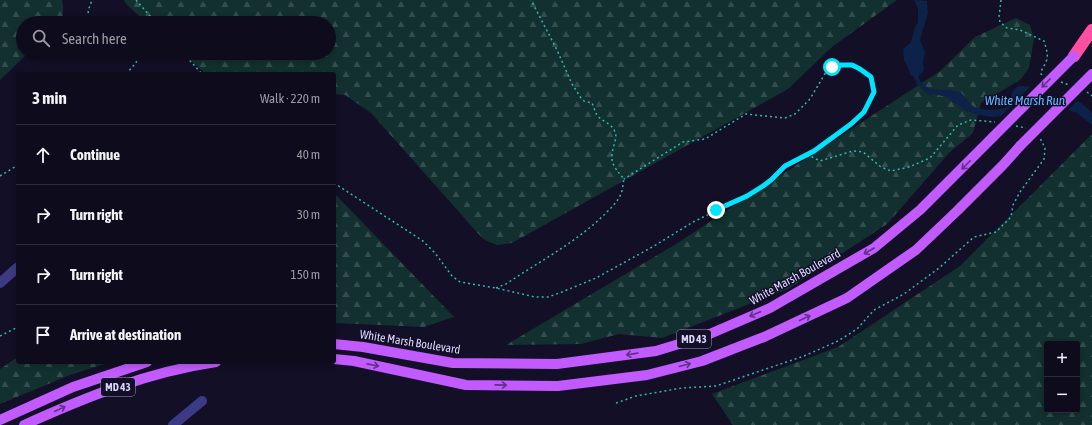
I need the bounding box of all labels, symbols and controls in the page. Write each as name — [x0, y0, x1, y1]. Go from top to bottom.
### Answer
search box — [16, 16, 336, 60]
icon: search — [30, 27, 52, 49]
text: Search here — [62, 30, 127, 47]
route start — [823, 58, 841, 76]
one-way arrow — [1041, 78, 1051, 88]
text: 3 min — [32, 88, 67, 108]
text: Walk · 220 m — [260, 91, 320, 106]
water label: White Marsh Run — [985, 93, 1066, 108]
icon: ahead — [32, 144, 54, 166]
text: Continue — [70, 146, 120, 163]
text: 40 m — [297, 147, 320, 162]
one-way arrow — [961, 160, 971, 170]
route end — [707, 201, 725, 219]
icon: right — [32, 204, 54, 226]
text: Turn right — [70, 206, 123, 223]
text: 30 m — [297, 207, 320, 222]
street label: White Marsh Boulevard — [747, 246, 843, 308]
one-way arrow — [863, 247, 875, 255]
icon: right — [32, 264, 54, 286]
text: Turn right — [70, 266, 123, 283]
text: 150 m — [291, 267, 320, 282]
one-way arrow — [750, 311, 762, 318]
one-way arrow — [799, 314, 811, 321]
icon: arrive — [32, 324, 54, 346]
text: Arrive at destination — [70, 326, 181, 343]
street label: White Marsh Boulevard — [359, 327, 461, 357]
road number: MD 43 — [677, 330, 711, 348]
map controls — [1044, 341, 1080, 413]
button: + — [1044, 341, 1080, 377]
one-way arrow — [626, 350, 639, 358]
one-way arrow — [366, 361, 379, 369]
one-way arrow — [678, 361, 691, 369]
button: − — [1044, 377, 1080, 413]
road number: MD 43 — [101, 378, 135, 396]
one-way arrow — [494, 381, 507, 389]
one-way arrow — [53, 405, 65, 412]

